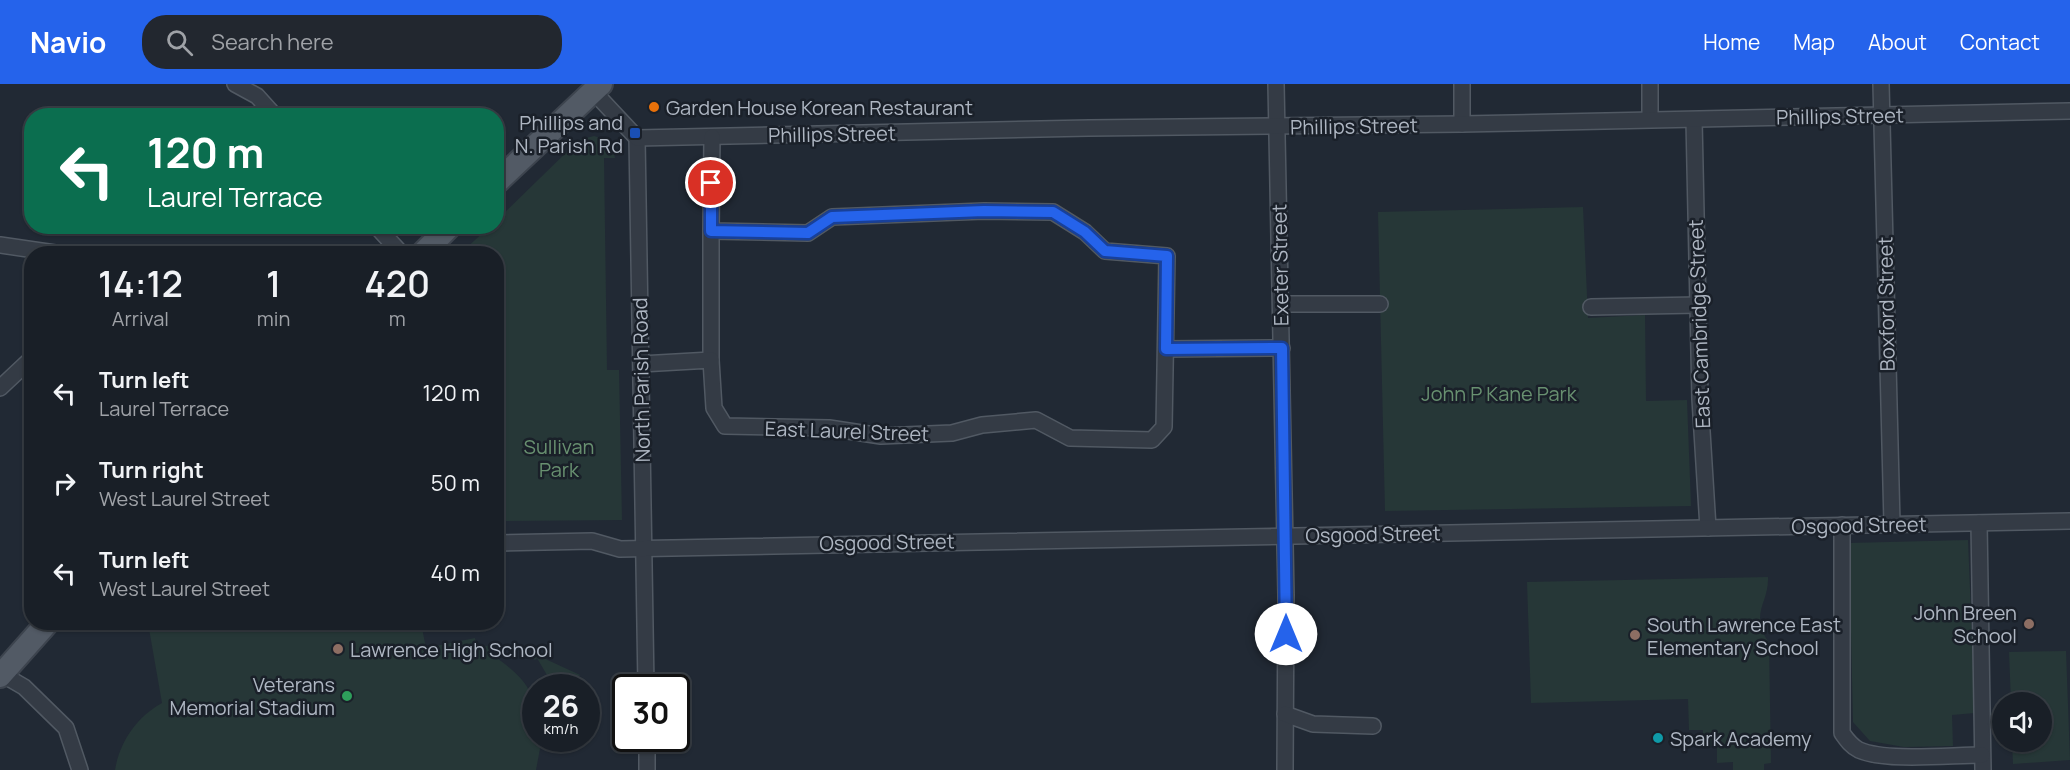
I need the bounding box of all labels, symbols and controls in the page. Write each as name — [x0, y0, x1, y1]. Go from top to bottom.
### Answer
search box — [142, 15, 562, 69]
text: Navio — [30, 23, 106, 61]
icon: search — [163, 26, 196, 59]
text: Search here — [211, 27, 334, 57]
text: Home — [1703, 28, 1760, 56]
text: Map — [1793, 28, 1835, 56]
text: About — [1868, 28, 1927, 56]
text: Contact — [1960, 28, 2040, 56]
place label: Garden House Korean Restaurant — [666, 94, 973, 121]
marker: Garden House Korean Restaurant — [647, 100, 661, 114]
street label: Phillips Street — [1776, 101, 1904, 131]
place label: Phillips and N. Parish Rd — [515, 109, 623, 159]
street label: Phillips Street — [1290, 111, 1418, 141]
street label: Phillips Street — [768, 119, 896, 149]
text: 120 m — [147, 123, 264, 181]
marker: Phillips and N. Parish Rd — [628, 126, 642, 140]
icon: left — [48, 132, 126, 210]
pin — [685, 157, 736, 208]
icon: arrive — [694, 166, 727, 199]
text: Laurel Terrace — [147, 178, 323, 215]
street label: Exeter Street — [1265, 204, 1295, 326]
street label: East Cambridge Street — [1682, 219, 1716, 429]
street label: Boxford Street — [1871, 236, 1901, 372]
text: 14:12 — [98, 259, 183, 308]
text: 1 — [266, 259, 281, 308]
text: 420 — [364, 259, 430, 308]
street label: North Parish Road — [626, 297, 656, 463]
text: Arrival — [112, 305, 169, 332]
text: min — [257, 305, 290, 332]
text: m — [389, 305, 406, 332]
text: Turn left — [99, 365, 189, 395]
icon: left — [48, 377, 81, 410]
text: 120 m — [422, 378, 480, 408]
park label: John P Kane Park — [1421, 380, 1578, 407]
text: Laurel Terrace — [99, 395, 229, 422]
street label: East Laurel Street — [764, 415, 930, 447]
park label: Sullivan Park — [524, 433, 594, 483]
text: Turn right — [99, 455, 204, 485]
icon: right — [48, 467, 81, 500]
text: 50 m — [431, 468, 480, 498]
text: West Laurel Street — [99, 485, 270, 512]
street label: Osgood Street — [1791, 510, 1927, 540]
street label: Osgood Street — [1305, 519, 1441, 549]
street label: Osgood Street — [819, 527, 955, 557]
text: Turn left — [99, 545, 189, 575]
icon: left — [48, 557, 81, 590]
text: 40 m — [431, 558, 480, 588]
text: West Laurel Street — [99, 575, 270, 602]
place label: John Breen School — [1914, 599, 2017, 649]
position arrow — [1254, 602, 1318, 666]
place label: South Lawrence East Elementary School — [1647, 611, 1841, 661]
marker: John Breen School — [2022, 617, 2036, 631]
marker: South Lawrence East Elementary School — [1628, 628, 1642, 642]
place label: Lawrence High School — [350, 636, 553, 663]
marker: Lawrence High School — [331, 642, 345, 656]
place label: Veterans Memorial Stadium — [170, 671, 335, 721]
speed limit sign: 30 — [612, 674, 690, 752]
text: 26 — [543, 685, 579, 726]
marker: Veterans Memorial Stadium — [340, 689, 354, 703]
map controls — [1992, 692, 2052, 752]
button: sound — [1992, 692, 2052, 752]
text: km/h — [544, 718, 578, 739]
place label: Spark Academy — [1670, 725, 1812, 752]
marker: Spark Academy — [1651, 731, 1665, 745]

